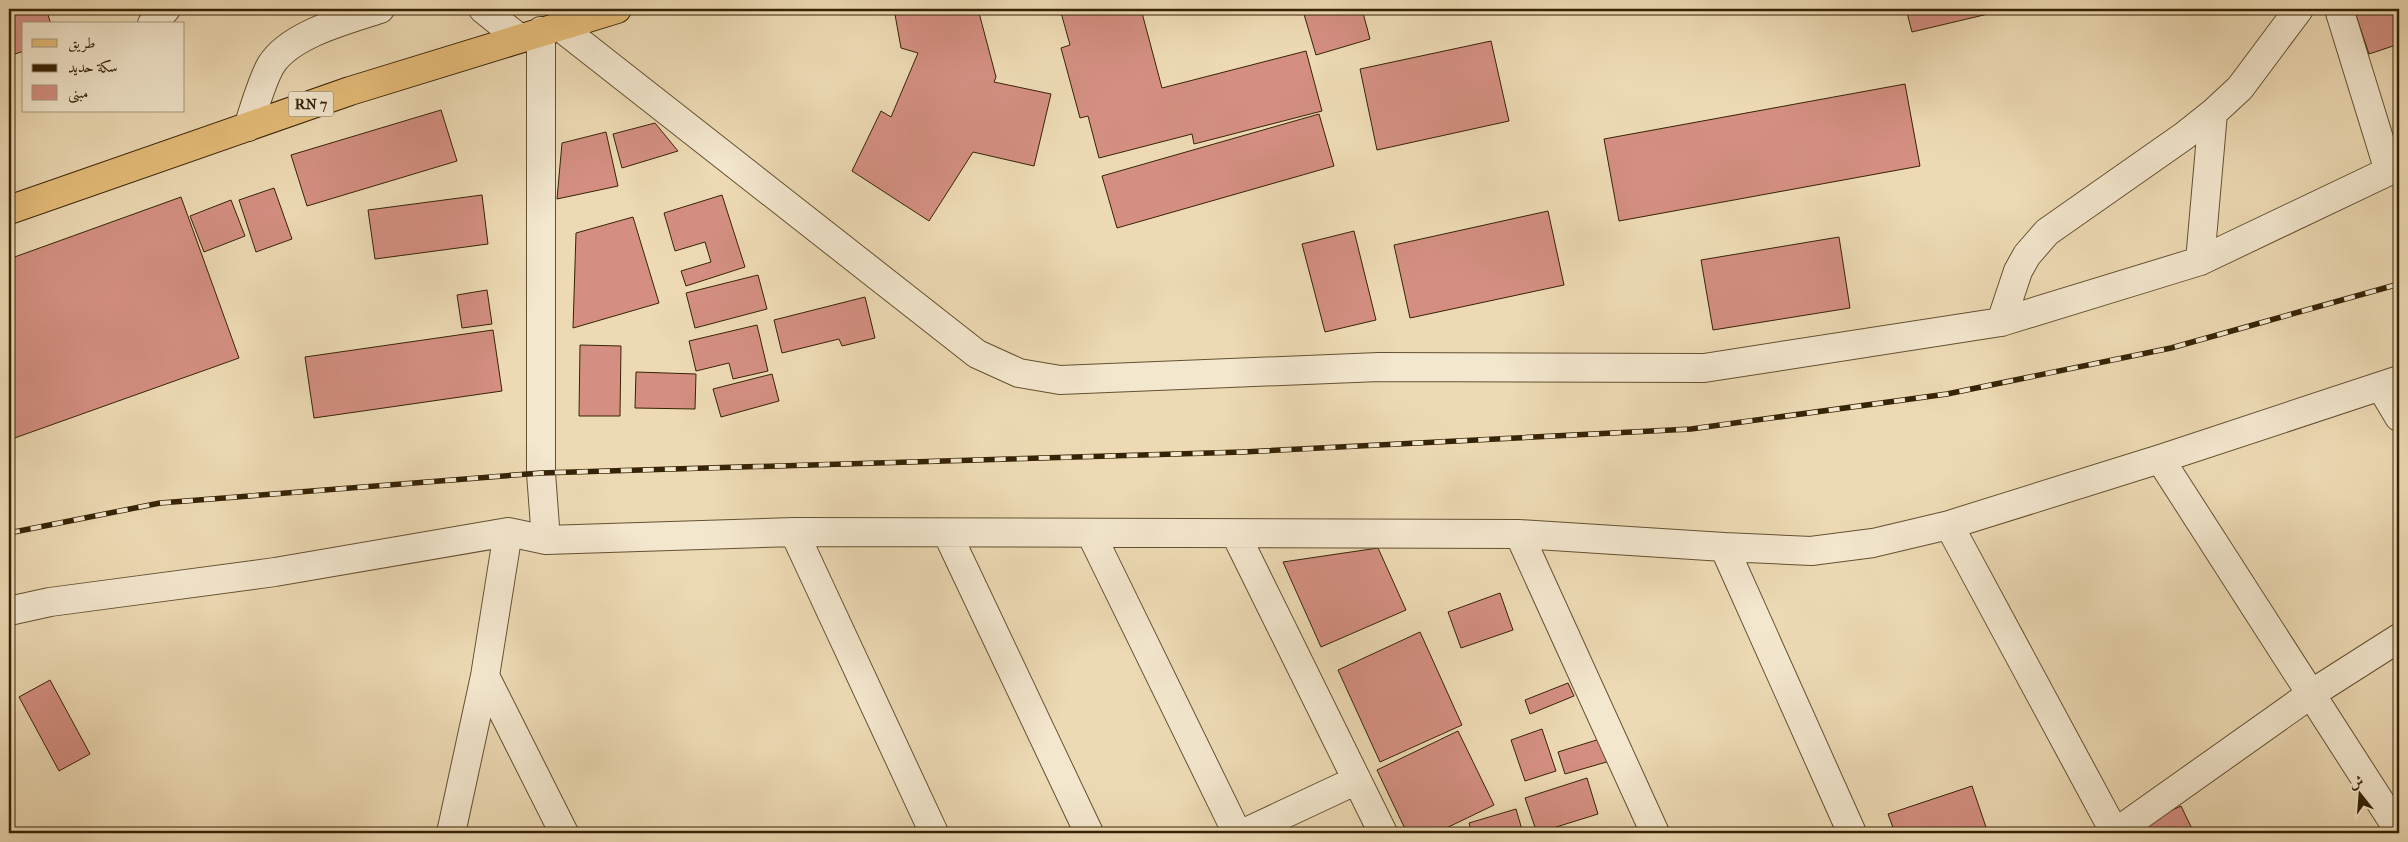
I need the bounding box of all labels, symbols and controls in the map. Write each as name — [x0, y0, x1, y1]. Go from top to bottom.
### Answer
legend — [22, 22, 185, 112]
text: طريق — [68, 34, 95, 53]
text: سكة حديد — [68, 58, 118, 76]
text: مبنى — [68, 84, 88, 104]
road number: RN 7 — [288, 92, 334, 116]
north arrow — [2336, 770, 2386, 820]
text: ش — [2347, 772, 2366, 792]

